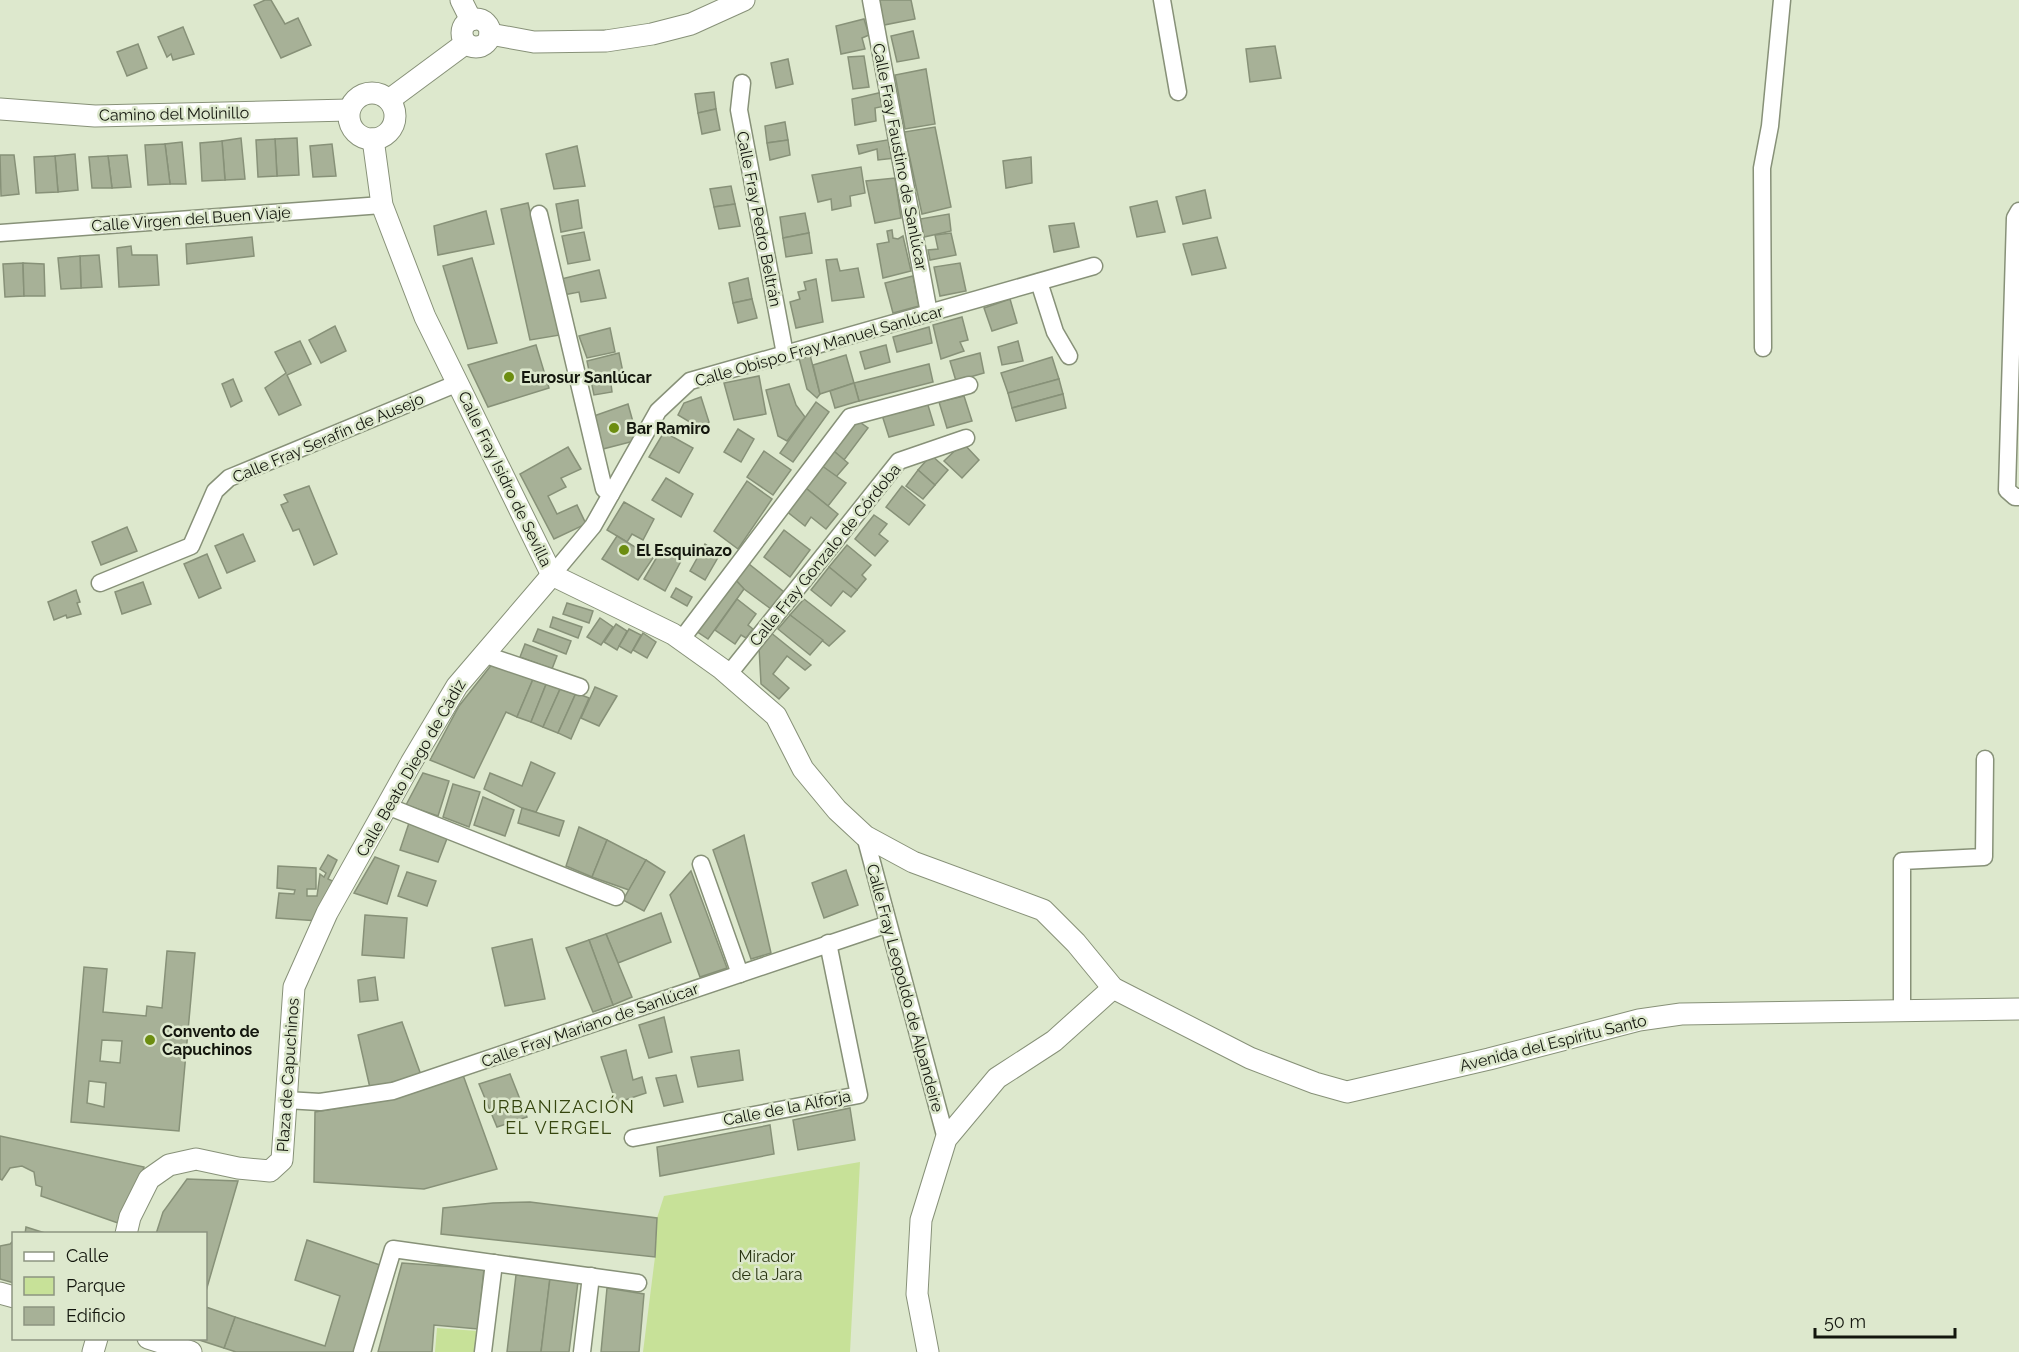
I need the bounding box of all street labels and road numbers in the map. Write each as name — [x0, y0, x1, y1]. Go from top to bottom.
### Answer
street label: Calle Fray Faustino de Sanlúcar — [869, 42, 931, 273]
street label: Camino del Molinillo — [99, 103, 249, 125]
street label: Calle Fray Pedro Beltrán — [733, 130, 785, 308]
street label: Calle Virgen del Buen Viaje — [91, 203, 291, 235]
street label: Calle Obispo Fray Manuel Sanlúcar — [693, 301, 946, 391]
street label: Calle Fray Isidro de Sevilla — [454, 388, 556, 570]
street label: Calle Fray Serafín de Ausejo — [230, 389, 426, 487]
street label: Calle Fray Gonzalo de Córdoba — [745, 460, 905, 650]
street label: Calle Beato Diego de Cádiz — [352, 676, 470, 860]
street label: Calle Fray Leopoldo de Alpandeire — [863, 862, 947, 1114]
street label: Calle Fray Mariano de Sanlúcar — [479, 979, 702, 1071]
street label: Plaza de Capuchinos — [273, 997, 303, 1153]
street label: Avenida del Espíritu Santo — [1458, 1011, 1648, 1075]
street label: Calle de la Alforja — [722, 1086, 852, 1130]

